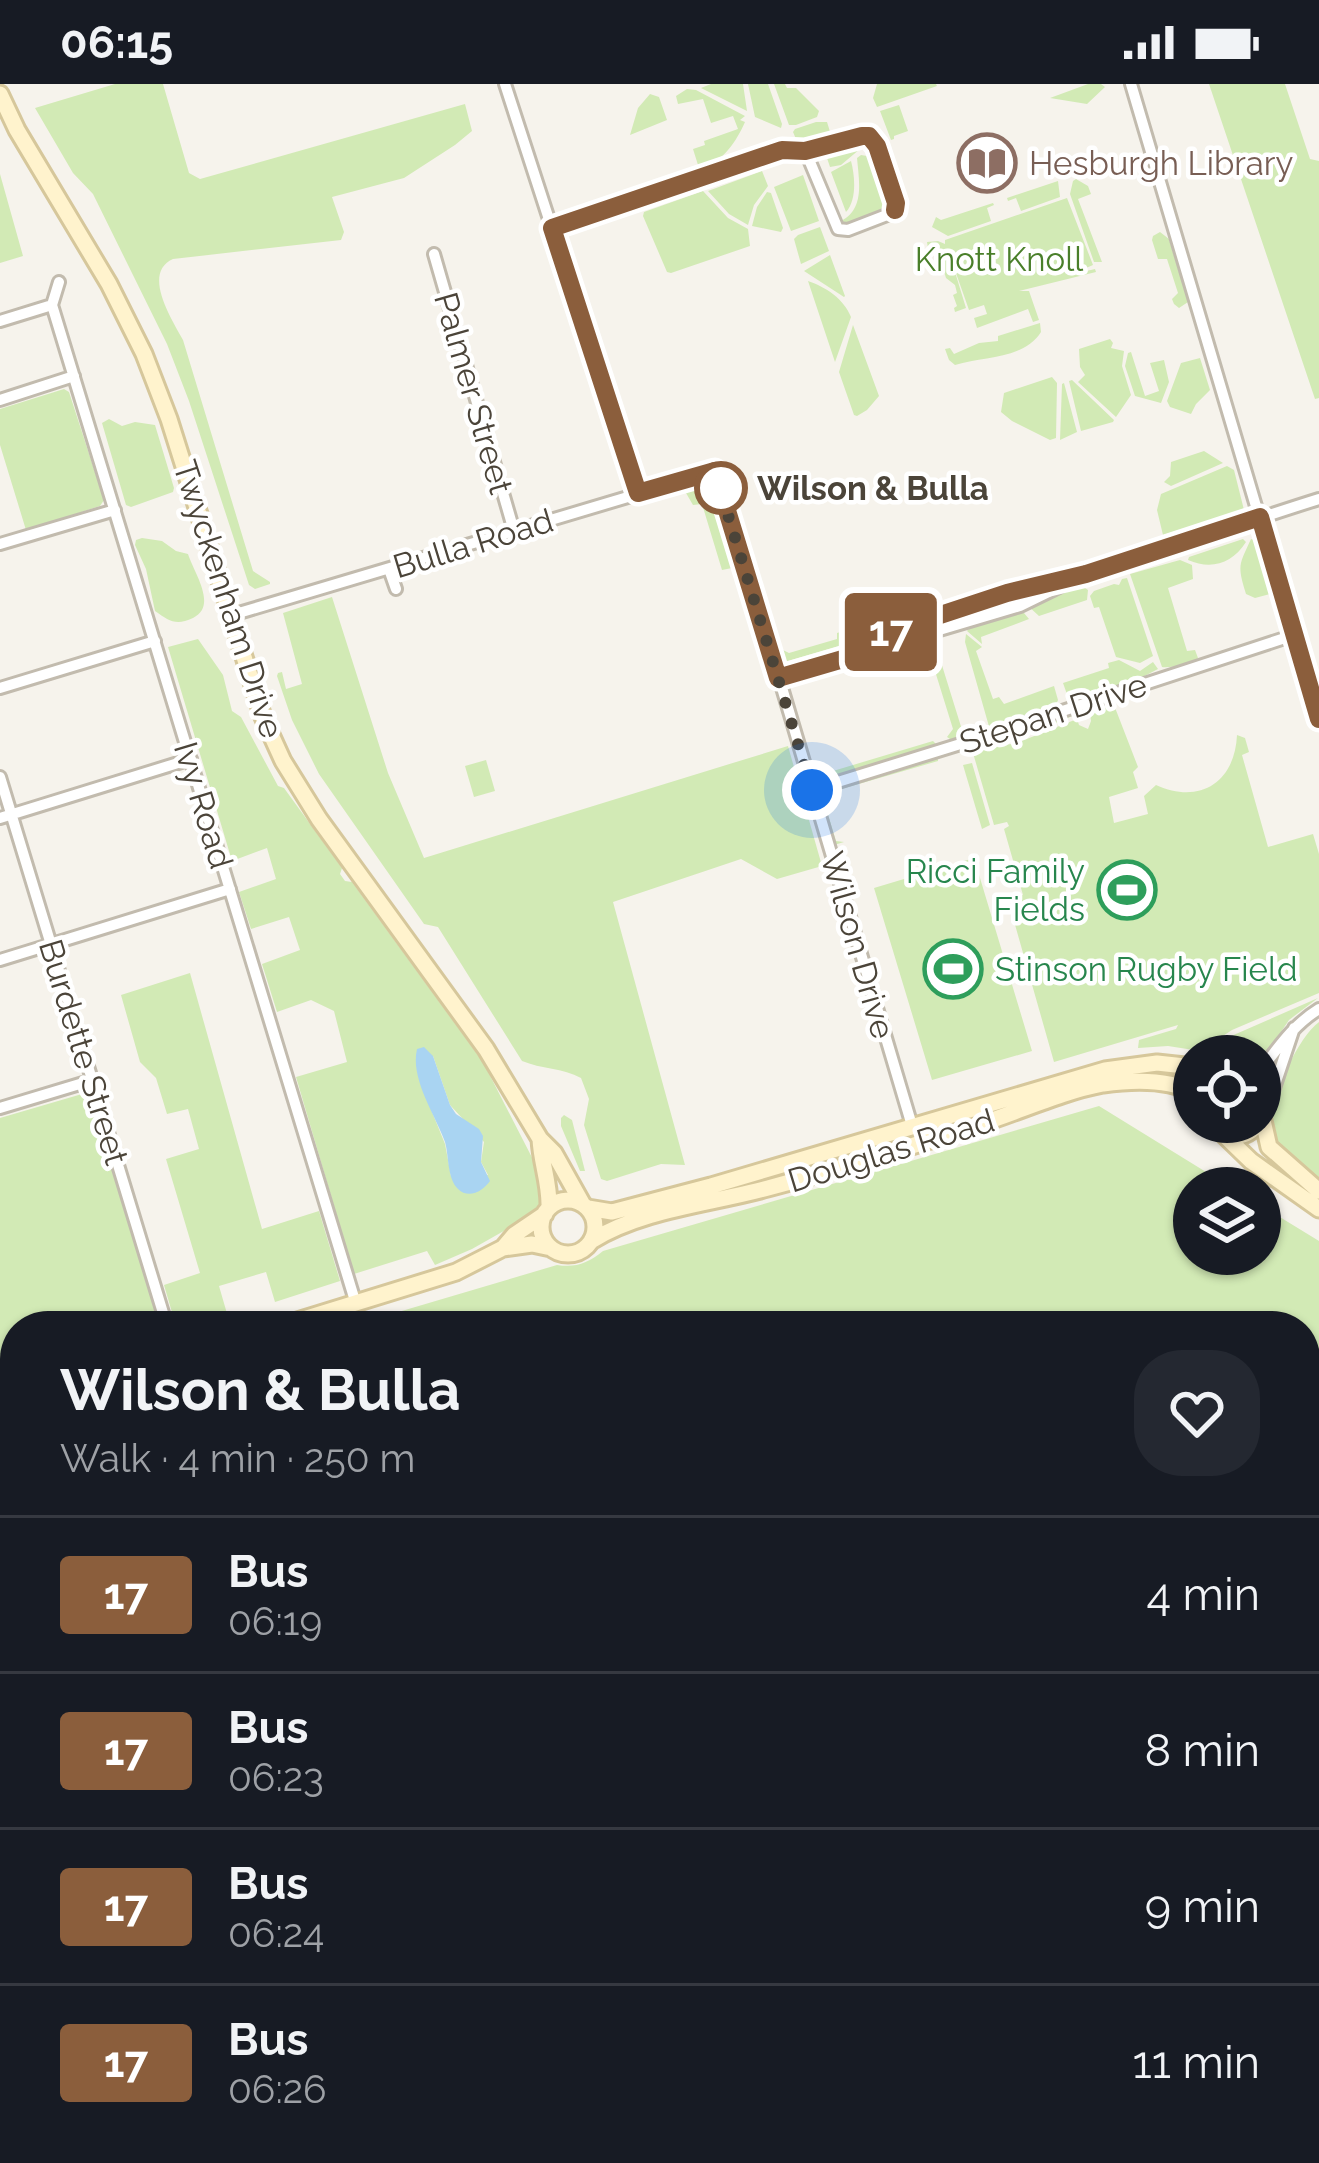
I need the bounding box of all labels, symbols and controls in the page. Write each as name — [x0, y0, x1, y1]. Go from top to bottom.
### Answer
text: 06:15 — [60, 16, 173, 69]
library icon: Hesburgh Library — [956, 132, 1018, 194]
place label: Hesburgh Library — [1029, 144, 1293, 183]
park label: Knott Knoll — [915, 240, 1084, 279]
street label: Palmer Street — [426, 288, 521, 498]
street label: Twyckenham Drive — [165, 455, 292, 743]
marker: Wilson & Bulla — [696, 463, 746, 513]
place label: Wilson & Bulla — [757, 469, 989, 508]
street label: Bulla Road — [389, 501, 558, 586]
line badge: 17 — [837, 593, 945, 671]
text: 17 — [869, 607, 913, 656]
street label: Stepan Drive — [955, 665, 1152, 762]
street label: Ivy Road — [166, 737, 241, 873]
your location — [782, 760, 842, 820]
street label: Wilson Drive — [812, 847, 903, 1043]
place label: Ricci Family Fields — [906, 852, 1085, 929]
sports icon: Ricci Family Fields — [1096, 859, 1158, 921]
street label: Burdette Street — [31, 935, 136, 1170]
sports icon: Stinson Rugby Field — [922, 938, 984, 1000]
place label: Stinson Rugby Field — [995, 950, 1297, 989]
map controls — [1173, 1035, 1281, 1275]
button: locate — [1173, 1035, 1281, 1143]
street label: Douglas Road — [783, 1101, 999, 1200]
button: layers — [1173, 1167, 1281, 1275]
button: heart — [1134, 1350, 1260, 1476]
text: Wilson & Bulla — [60, 1356, 460, 1423]
text: Walk · 4 min · 250 m — [60, 1435, 415, 1481]
text: Bus — [228, 1545, 309, 1598]
text: 4 min — [1147, 1568, 1260, 1621]
text: 17 — [104, 1570, 148, 1619]
text: 06:19 — [228, 1598, 322, 1644]
text: Bus — [228, 1701, 309, 1754]
text: 8 min — [1144, 1724, 1260, 1777]
text: 17 — [104, 1726, 148, 1775]
text: 06:23 — [228, 1754, 324, 1800]
text: Bus — [228, 1857, 309, 1910]
text: 9 min — [1145, 1880, 1260, 1933]
text: 17 — [104, 1882, 148, 1931]
text: 06:24 — [228, 1910, 324, 1956]
text: Bus — [228, 2013, 309, 2066]
text: 11 min — [1133, 2036, 1260, 2089]
text: 17 — [104, 2038, 148, 2087]
text: 06:26 — [228, 2066, 327, 2112]

